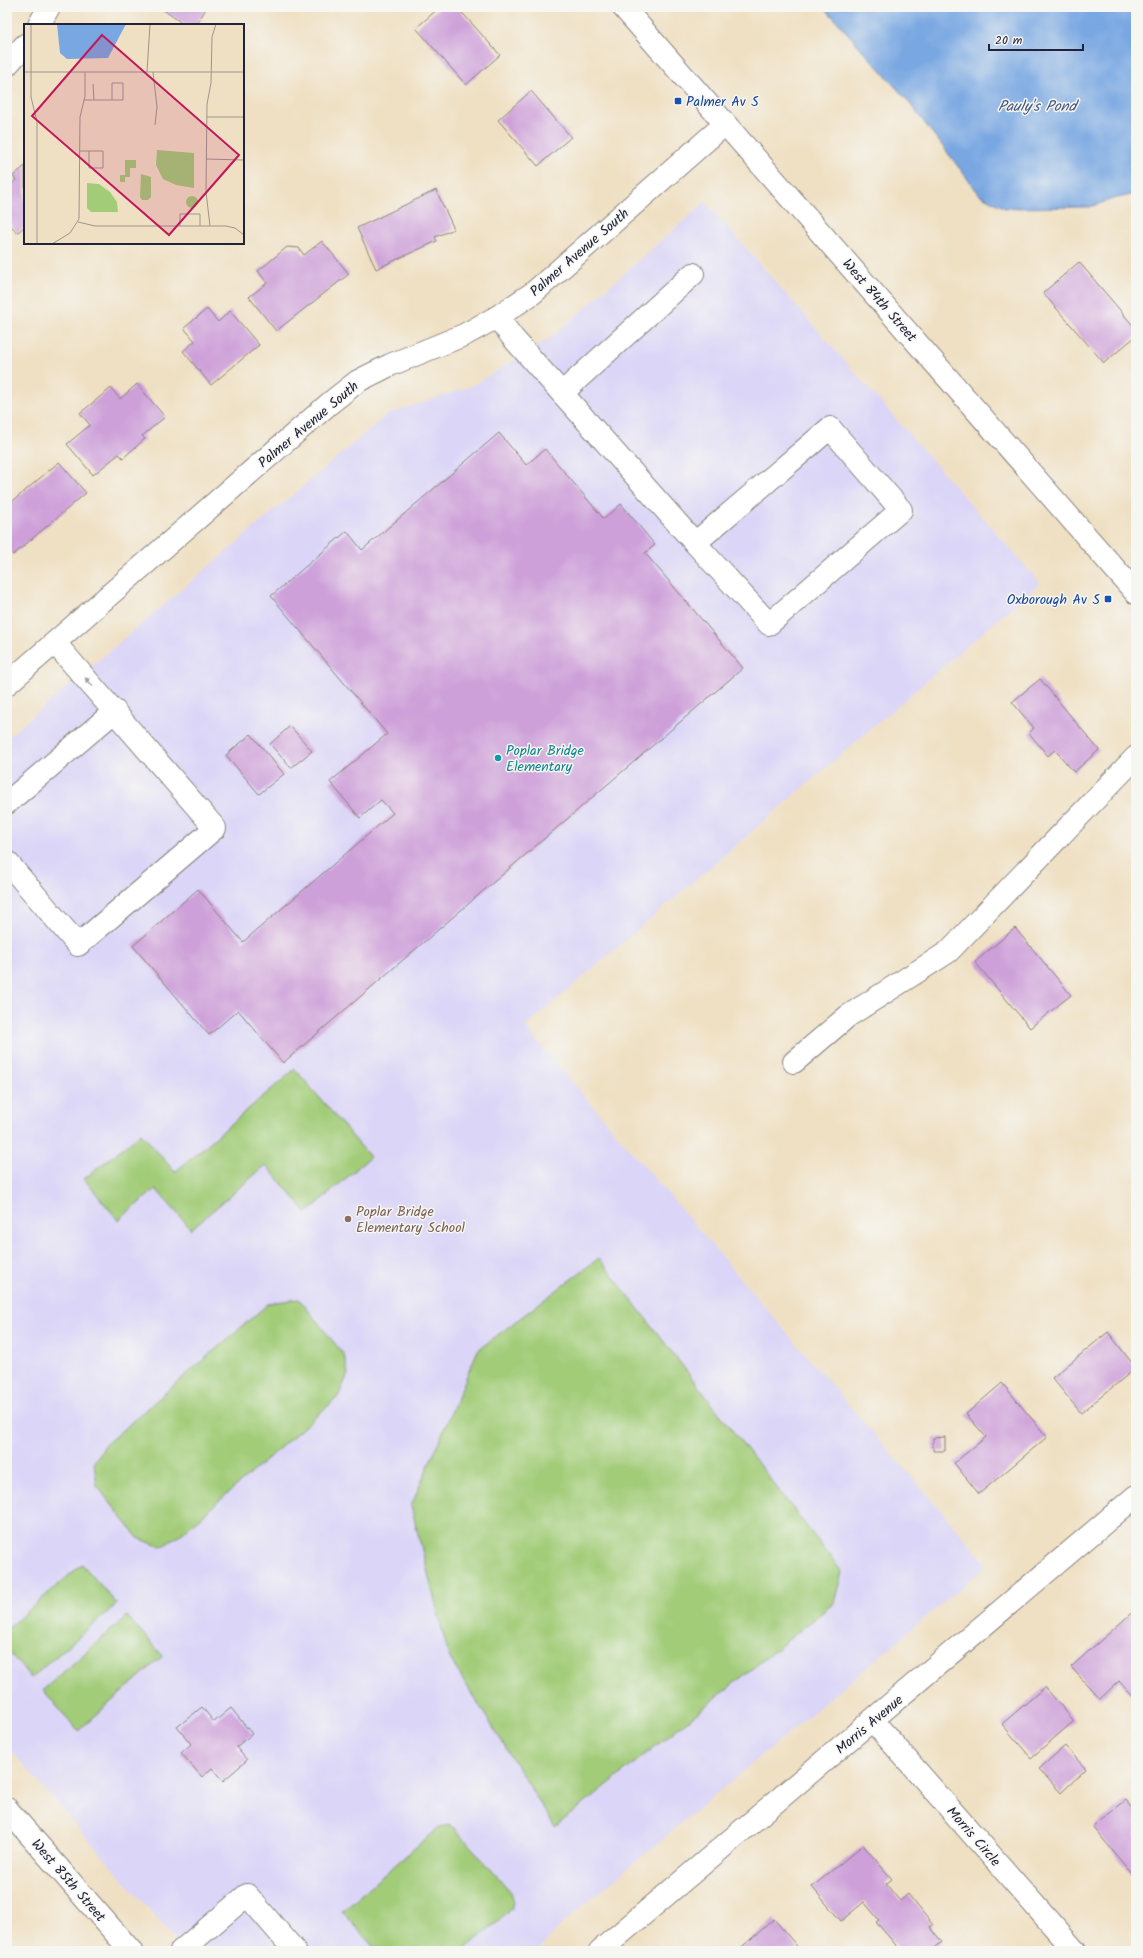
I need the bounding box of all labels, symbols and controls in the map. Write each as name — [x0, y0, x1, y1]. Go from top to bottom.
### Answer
inset map — [24, 24, 244, 244]
scale bar — [989, 26, 1083, 52]
text: 20 m — [995, 31, 1023, 50]
place label: Palmer Av S — [686, 91, 759, 113]
water label: Pauly's Pond — [998, 95, 1080, 119]
marker: Palmer Av S — [673, 96, 683, 106]
street label: Palmer Avenue South — [525, 203, 634, 302]
street label: West 84th Street — [837, 254, 922, 348]
street label: Palmer Avenue South — [253, 376, 364, 474]
place label: Oxborough Av S — [1007, 589, 1101, 611]
marker: Oxborough Av S — [1103, 594, 1113, 604]
one-way arrow — [84, 677, 93, 687]
place label: Poplar Bridge Elementary — [506, 740, 584, 778]
marker: Poplar Bridge Elementary — [493, 753, 503, 763]
place label: Poplar Bridge Elementary School — [356, 1201, 465, 1239]
marker: Poplar Bridge Elementary School — [343, 1214, 353, 1224]
street label: Morris Avenue — [831, 1689, 909, 1760]
street label: Morris Circle — [941, 1802, 1006, 1872]
street label: West 85th Street — [26, 1834, 111, 1928]

